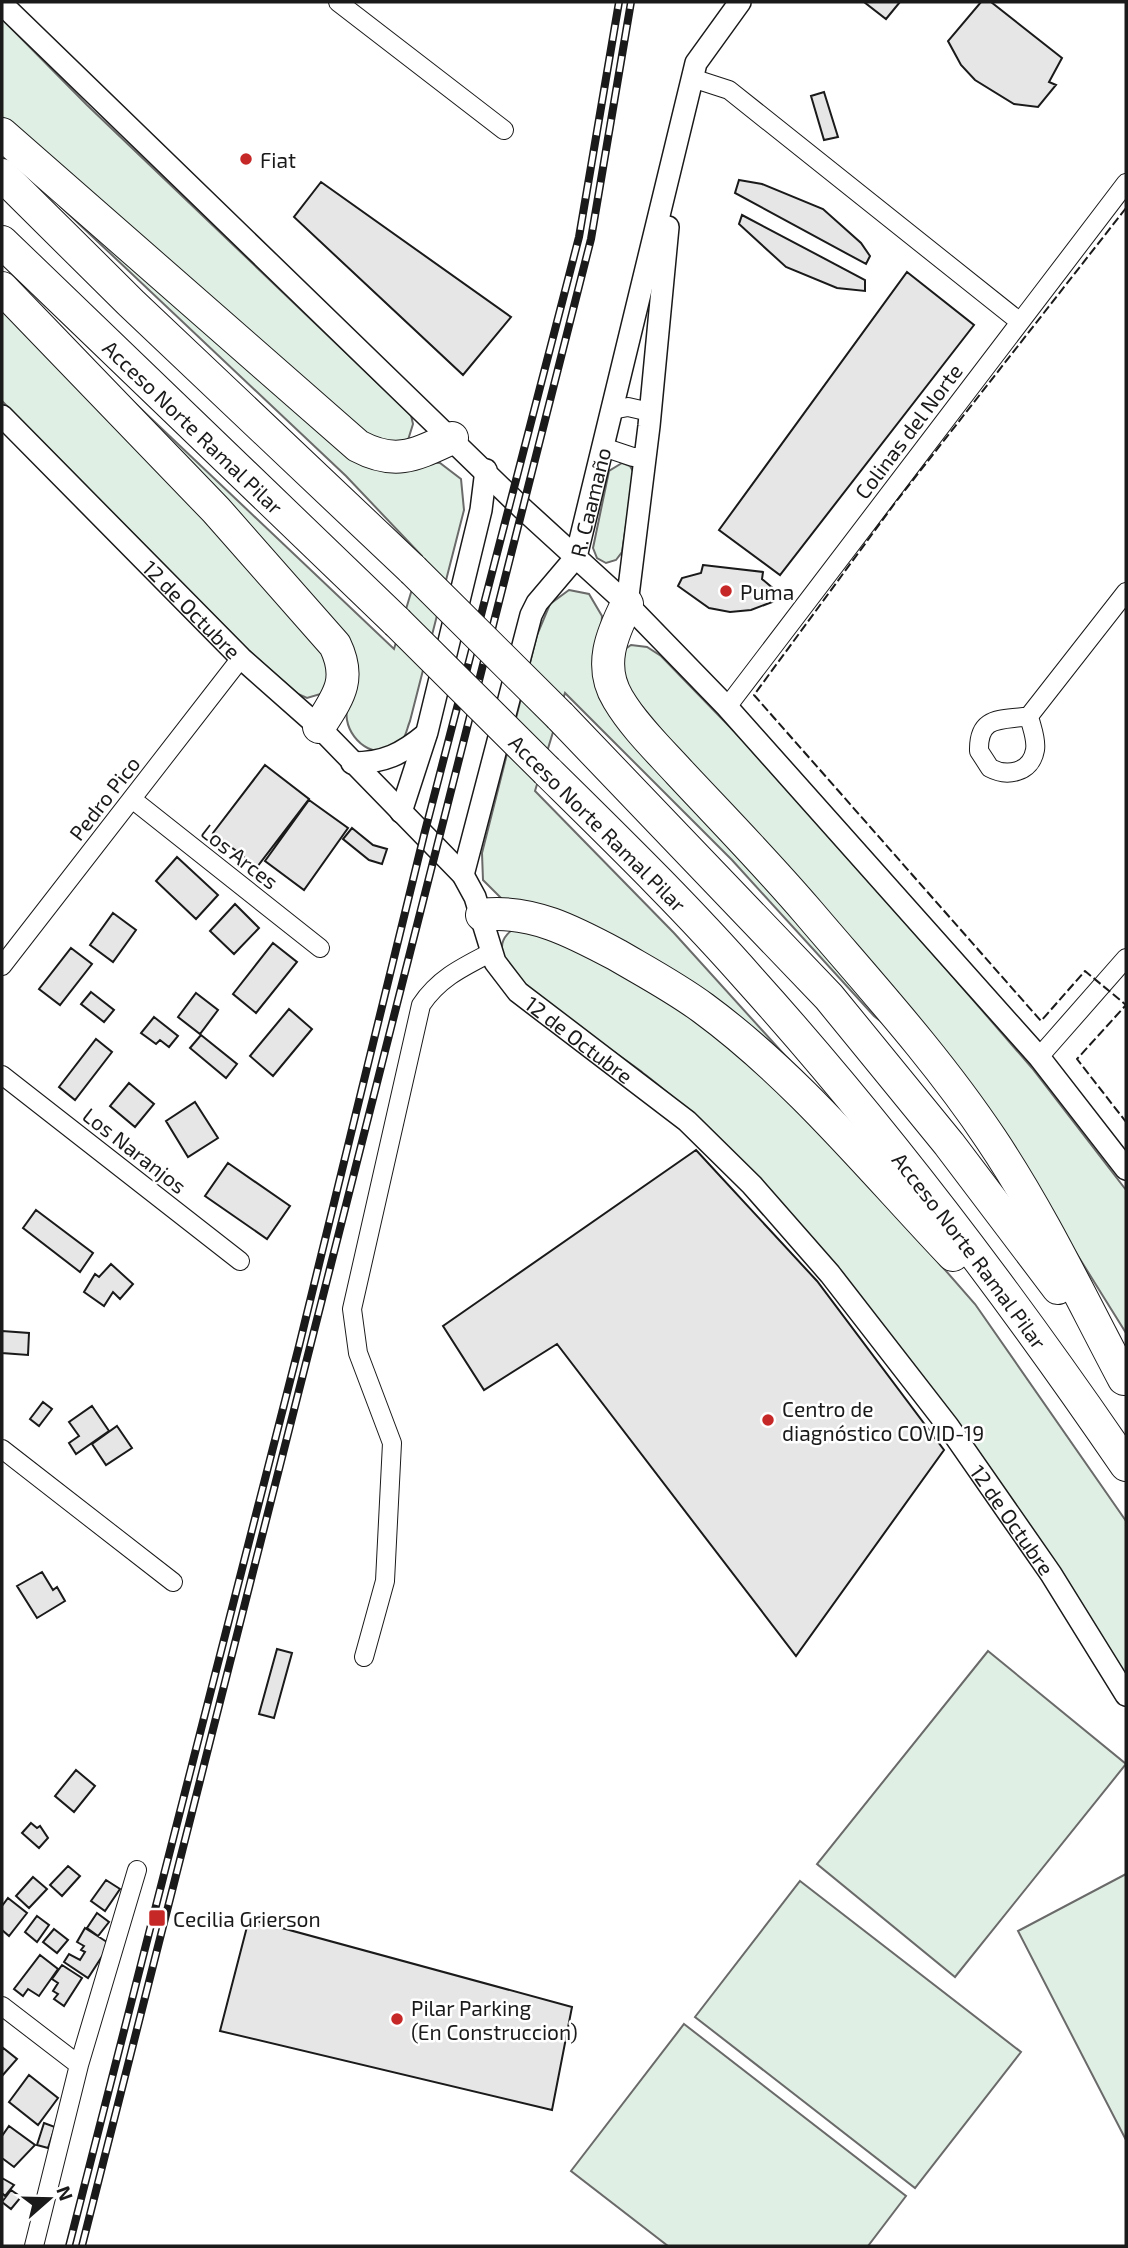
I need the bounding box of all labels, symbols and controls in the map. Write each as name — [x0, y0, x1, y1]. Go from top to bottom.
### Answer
place label: Fiat — [260, 147, 296, 172]
marker: Fiat — [238, 151, 254, 167]
street label: Acceso Norte Ramal Pilar — [99, 334, 289, 519]
street label: Colinas del Norte — [849, 359, 967, 503]
street label: R. Caamaño — [564, 445, 615, 559]
street label: 12 de Octubre — [138, 554, 247, 663]
place label: Puma — [740, 579, 794, 604]
marker: Puma — [718, 583, 734, 599]
street label: Acceso Norte Ramal Pilar — [504, 729, 692, 917]
street label: Pedro Pico — [63, 751, 145, 845]
street label: Los Arces — [197, 818, 283, 894]
street label: 12 de Octubre — [521, 990, 638, 1088]
street label: Los Naranjos — [78, 1102, 192, 1199]
street label: Acceso Norte Ramal Pilar — [888, 1147, 1053, 1354]
place label: Centro de diagnóstico COVID-19 — [782, 1396, 984, 1445]
marker: Centro de diagnóstico COVID-19 — [760, 1412, 776, 1428]
street label: 12 de Octubre — [966, 1459, 1060, 1579]
place label: Cecilia Grierson — [173, 1906, 321, 1931]
marker: Cecilia Grierson — [147, 1908, 167, 1928]
place label: Pilar Parking (En Construccion) — [411, 1995, 578, 2044]
marker: Pilar Parking (En Construccion) — [389, 2011, 405, 2027]
north arrow — [14, 2164, 84, 2234]
text: N — [52, 2183, 79, 2203]

